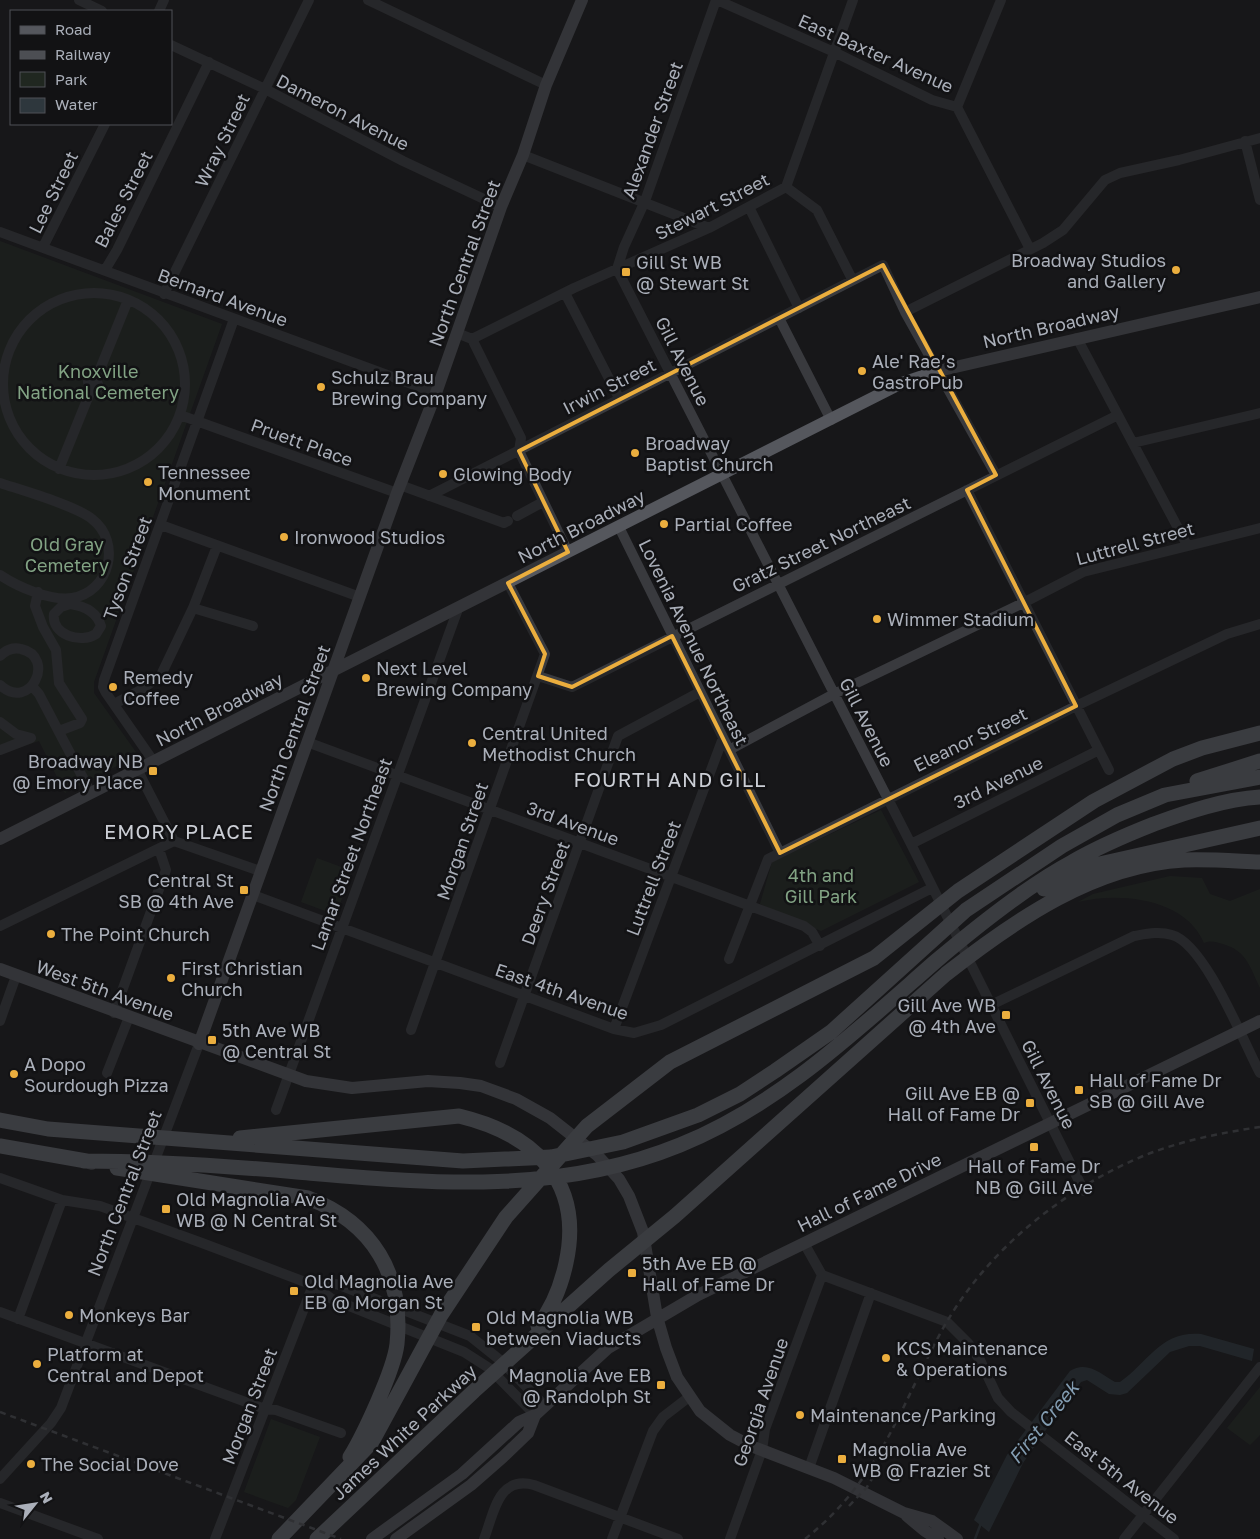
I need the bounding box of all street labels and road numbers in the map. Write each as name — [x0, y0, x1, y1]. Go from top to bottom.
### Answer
street label: East Baxter Avenue — [795, 9, 957, 97]
street label: Alexander Street — [617, 58, 687, 202]
street label: Dameron Avenue — [273, 69, 413, 155]
street label: Wray Street — [190, 90, 254, 190]
street label: Lee Street — [24, 147, 82, 237]
street label: Bales Street — [89, 147, 157, 251]
street label: Stewart Street — [651, 168, 773, 244]
street label: North Central Street — [424, 177, 504, 349]
street label: Bernard Avenue — [155, 263, 291, 331]
street label: North Broadway — [980, 300, 1122, 352]
street label: Gill Avenue — [651, 313, 715, 409]
street label: Irwin Street — [559, 353, 659, 419]
street label: Pruett Place — [248, 413, 356, 471]
street label: North Broadway — [514, 484, 648, 568]
street label: Gratz Street Northeast — [728, 491, 914, 597]
street label: Tyson Street — [98, 513, 156, 623]
street label: Luttrell Street — [1073, 517, 1197, 569]
street label: Lovenia Avenue Northeast — [634, 535, 754, 749]
street label: North Central Street — [254, 642, 334, 814]
street label: North Broadway — [152, 667, 286, 751]
street label: Gill Avenue — [835, 674, 899, 770]
street label: Eleanor Street — [910, 702, 1030, 776]
street label: 3rd Avenue — [950, 751, 1046, 813]
street label: Lamar Street Northeast — [306, 755, 396, 953]
street label: Morgan Street — [432, 779, 492, 903]
street label: 3rd Avenue — [524, 796, 622, 850]
street label: Luttrell Street — [621, 817, 685, 939]
street label: Deery Street — [516, 838, 574, 948]
street label: West 5th Avenue — [33, 955, 177, 1025]
street label: East 4th Avenue — [492, 958, 632, 1024]
street label: Gill Avenue — [1017, 1036, 1081, 1132]
street label: North Central Street — [82, 1107, 166, 1279]
street label: Hall of Fame Drive — [793, 1148, 945, 1236]
street label: Georgia Avenue — [728, 1335, 792, 1469]
street label: Morgan Street — [217, 1345, 281, 1467]
street label: James White Parkway — [327, 1359, 481, 1505]
street label: East 5th Avenue — [1060, 1426, 1184, 1528]

